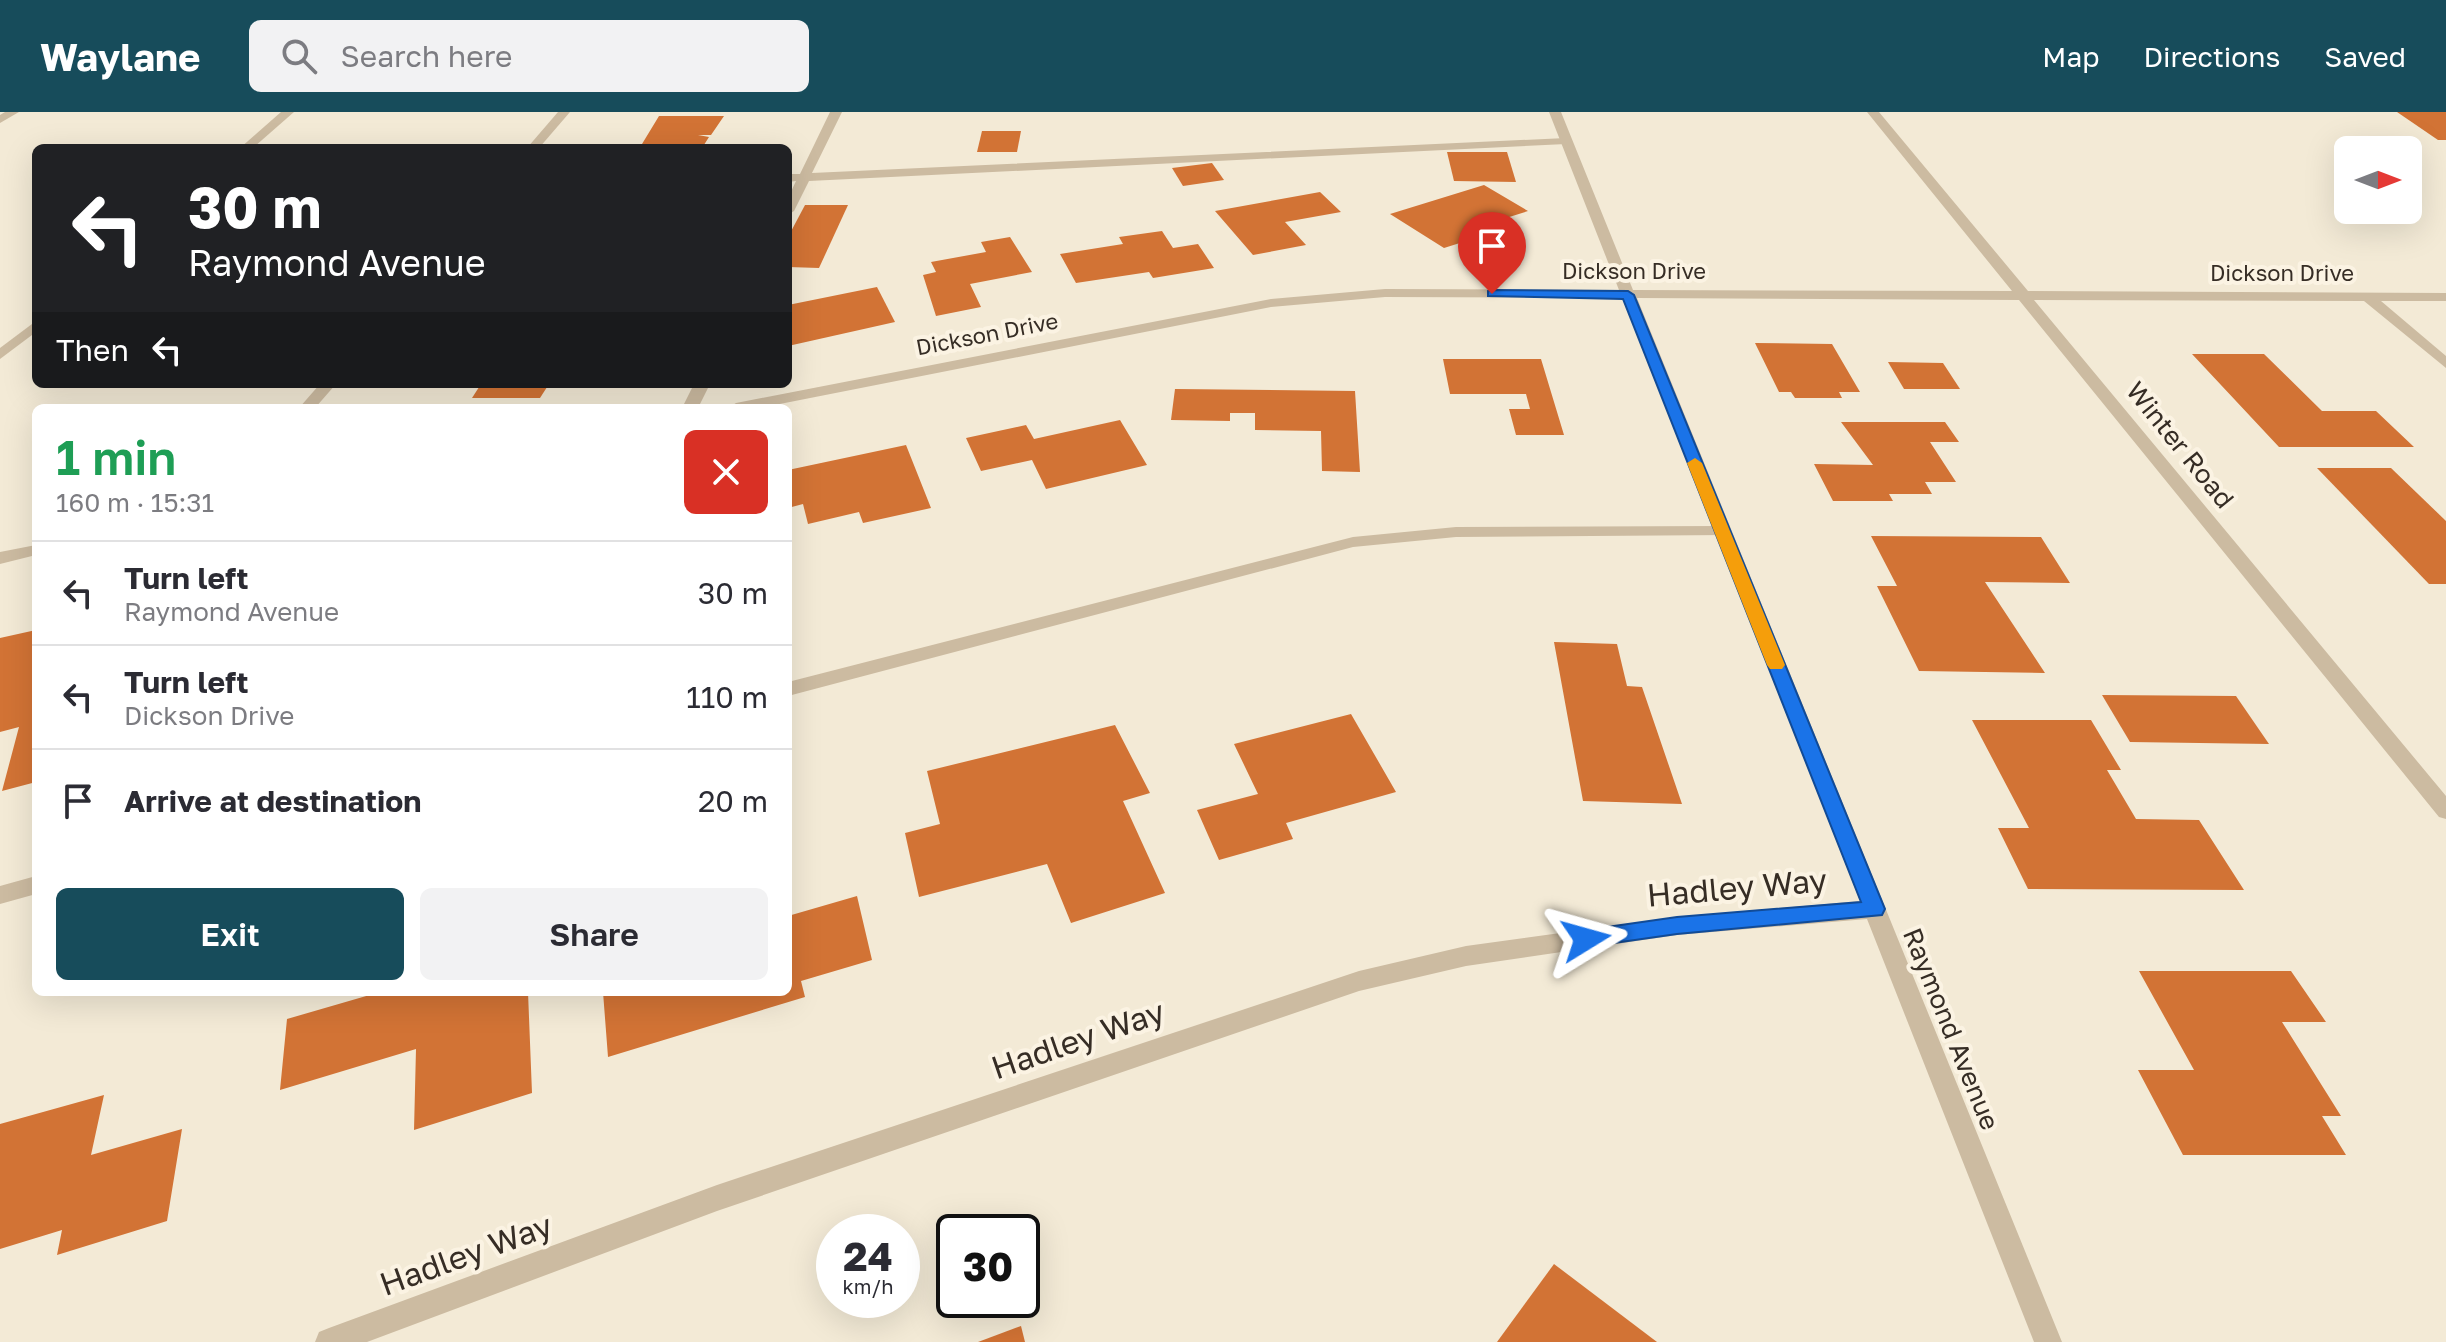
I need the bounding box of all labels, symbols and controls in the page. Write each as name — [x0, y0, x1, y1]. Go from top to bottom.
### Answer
search box — [249, 20, 809, 92]
text: Waylane — [40, 34, 201, 79]
icon: search — [277, 34, 321, 78]
text: Search here — [341, 38, 512, 74]
text: Map — [2042, 40, 2099, 73]
text: Directions — [2143, 40, 2280, 73]
text: Saved — [2324, 40, 2406, 73]
north arrow — [2334, 136, 2422, 224]
map controls — [2334, 136, 2422, 224]
text: 30 m — [188, 173, 322, 240]
icon: left — [56, 176, 160, 280]
pin — [1458, 212, 1526, 294]
icon: arrive — [1470, 224, 1514, 268]
text: Raymond Avenue — [188, 241, 486, 284]
street label: Dickson Drive — [1562, 257, 1706, 284]
street label: Dickson Drive — [2210, 259, 2354, 286]
street label: Dickson Drive — [914, 307, 1060, 361]
icon: left — [145, 328, 189, 372]
text: Then — [56, 332, 129, 368]
street label: Winter Road — [2120, 375, 2241, 514]
text: 1 min — [56, 428, 176, 486]
button: close — [684, 430, 768, 514]
text: 160 m · 15:31 — [56, 487, 214, 518]
text: Turn left — [124, 560, 249, 596]
icon: left — [56, 571, 100, 615]
text: 30 m — [698, 575, 768, 611]
text: Raymond Avenue — [124, 596, 339, 627]
text: Turn left — [124, 664, 249, 700]
icon: left — [56, 675, 100, 719]
text: 110 m — [686, 679, 768, 715]
text: Dickson Drive — [124, 700, 294, 731]
icon: arrive — [56, 779, 100, 823]
text: Arrive at destination — [124, 783, 421, 819]
text: 20 m — [698, 783, 768, 819]
street label: Hadley Way — [1645, 860, 1829, 914]
button: Exit — [56, 888, 404, 980]
button: Share — [420, 888, 768, 980]
position arrow — [1544, 897, 1628, 981]
street label: Raymond Avenue — [1897, 923, 2006, 1134]
street label: Hadley Way — [986, 992, 1169, 1086]
street label: Hadley Way — [374, 1205, 557, 1303]
speed limit sign: 30 — [936, 1214, 1040, 1318]
text: 24 — [843, 1232, 893, 1280]
text: km/h — [843, 1274, 893, 1298]

